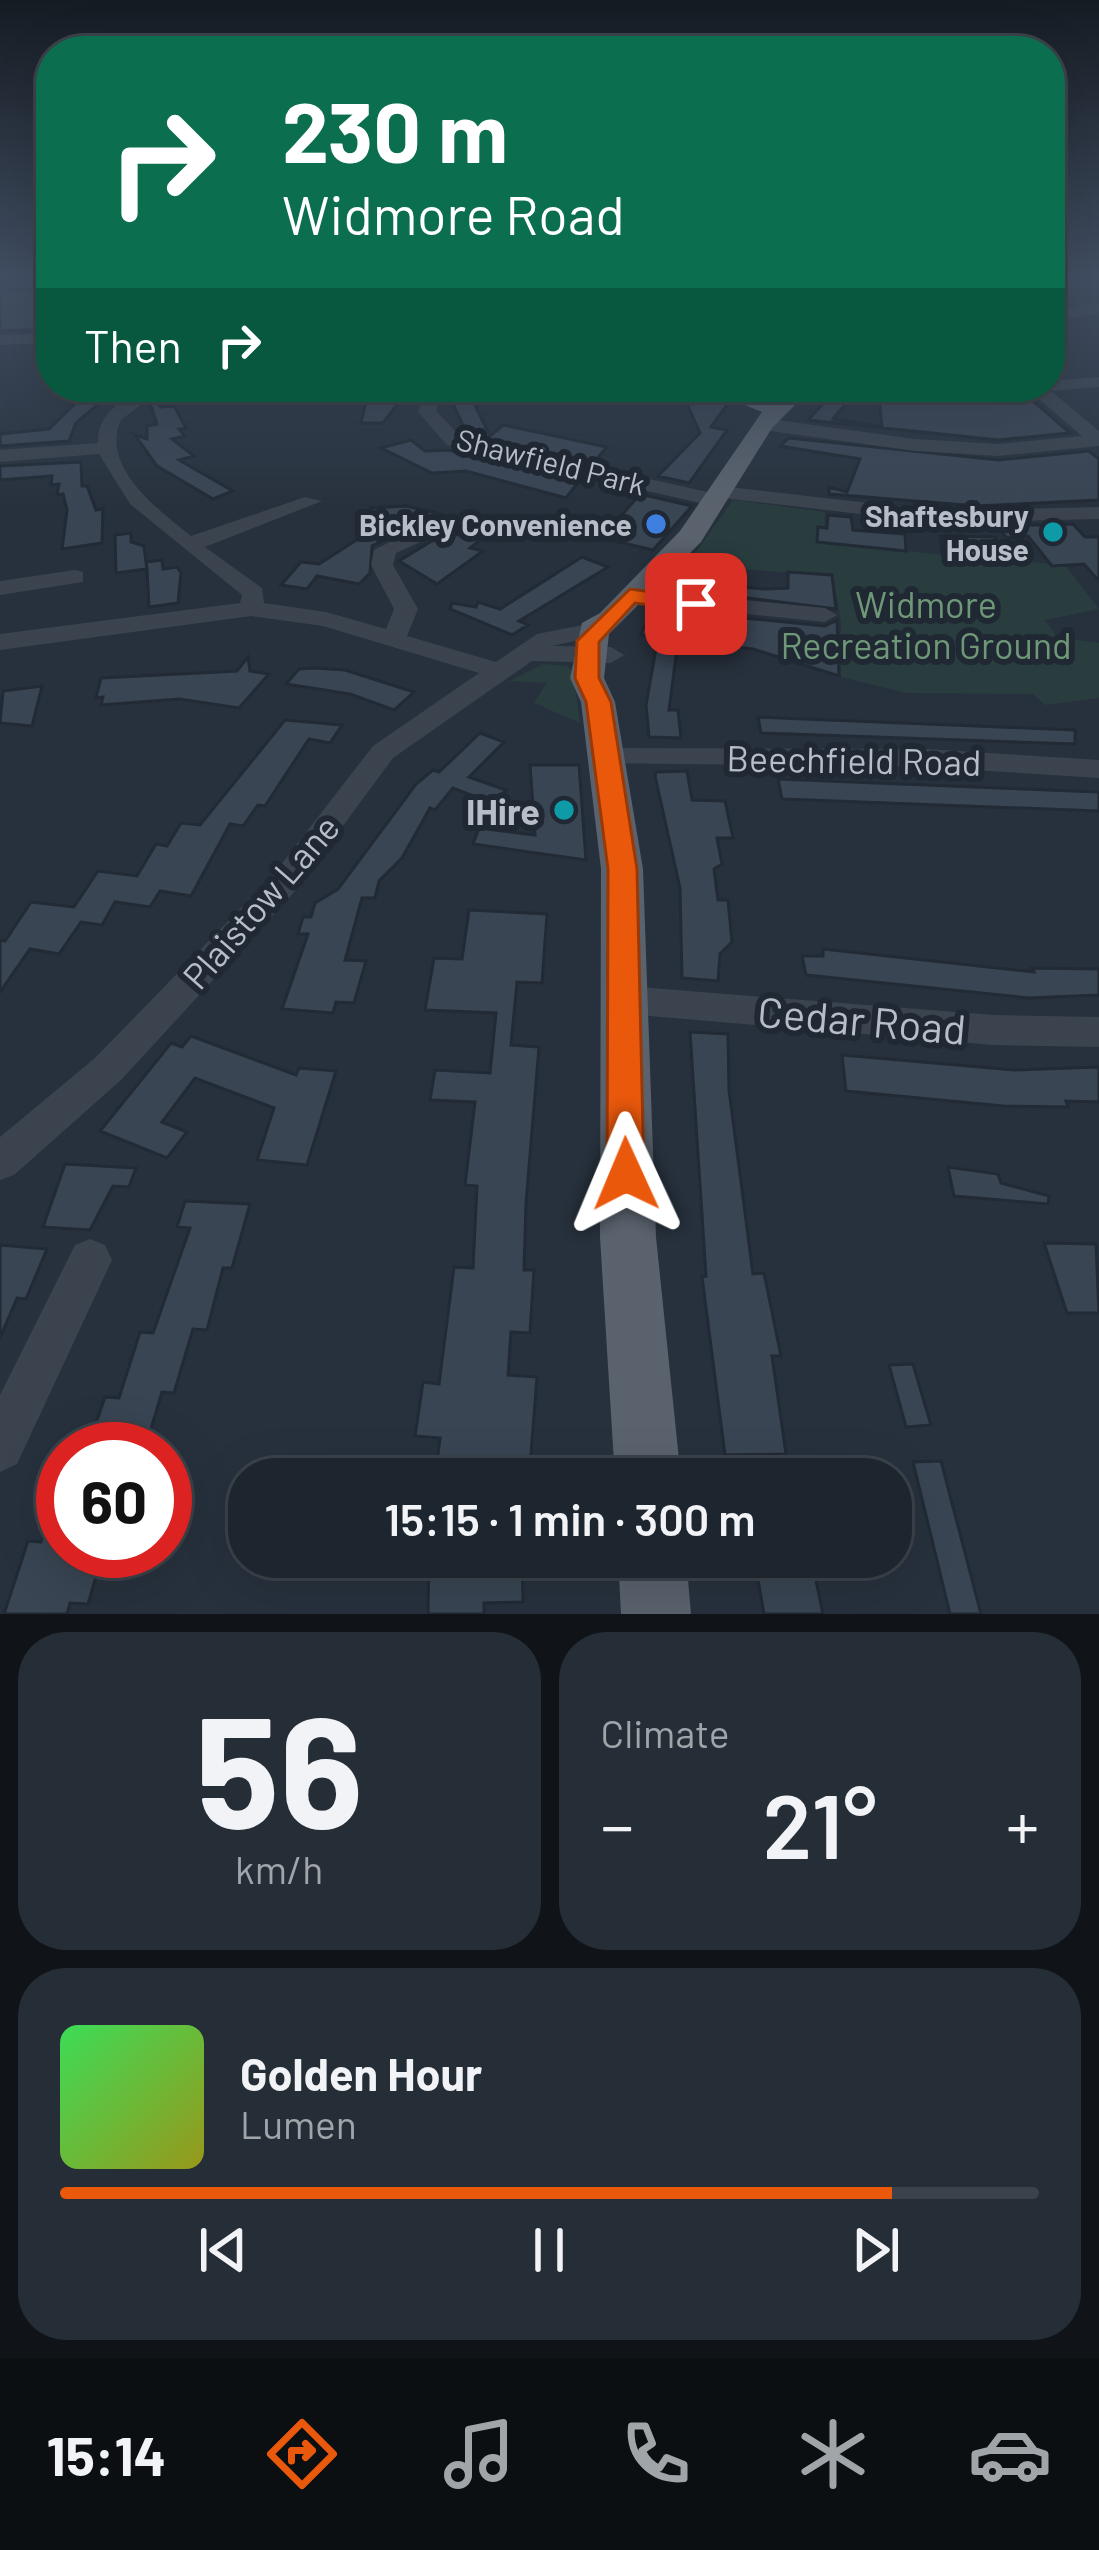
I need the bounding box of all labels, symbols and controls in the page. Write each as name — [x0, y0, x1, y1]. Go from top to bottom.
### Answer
text: 230 m — [282, 79, 508, 180]
icon: right — [84, 84, 240, 240]
text: Widmore Road — [282, 181, 625, 246]
icon: right — [206, 312, 272, 378]
text: Then — [84, 318, 182, 372]
street label: Shawfield Park — [453, 420, 649, 502]
place label: Shaftesbury House — [865, 497, 1029, 567]
place label: Bickley Convenience — [359, 506, 632, 542]
marker: Bickley Convenience — [643, 511, 669, 537]
marker: Shaftesbury House — [1040, 519, 1066, 545]
pin — [645, 553, 747, 655]
icon: arrive — [663, 571, 729, 637]
park label: Widmore Recreation Ground — [780, 582, 1072, 666]
street label: Beechfield Road — [726, 735, 982, 783]
place label: IHire — [466, 789, 540, 832]
marker: IHire — [551, 797, 577, 823]
street label: Plaistow Lane — [173, 805, 347, 997]
street label: Cedar Road — [756, 985, 968, 1053]
position arrow — [563, 1111, 689, 1237]
speed limit sign: 60 — [36, 1422, 192, 1578]
text: 15:15 · 1 min · 300 m — [384, 1491, 756, 1545]
text: 56 — [195, 1673, 363, 1860]
text: Climate — [601, 1709, 730, 1756]
text: 21° — [762, 1769, 877, 1877]
text: − — [601, 1784, 634, 1863]
text: + — [1006, 1784, 1039, 1863]
text: km/h — [235, 1845, 323, 1892]
text: Golden Hour — [240, 2046, 482, 2100]
text: Lumen — [240, 2100, 357, 2147]
icon: previous — [190, 2217, 256, 2283]
icon: pause — [516, 2217, 582, 2283]
icon: next — [843, 2217, 909, 2283]
icon: directions — [260, 2412, 344, 2496]
icon: music — [437, 2412, 521, 2496]
icon: phone — [614, 2412, 698, 2496]
icon: climate — [791, 2412, 875, 2496]
icon: car — [968, 2412, 1052, 2496]
text: 15:14 — [47, 2422, 166, 2487]

